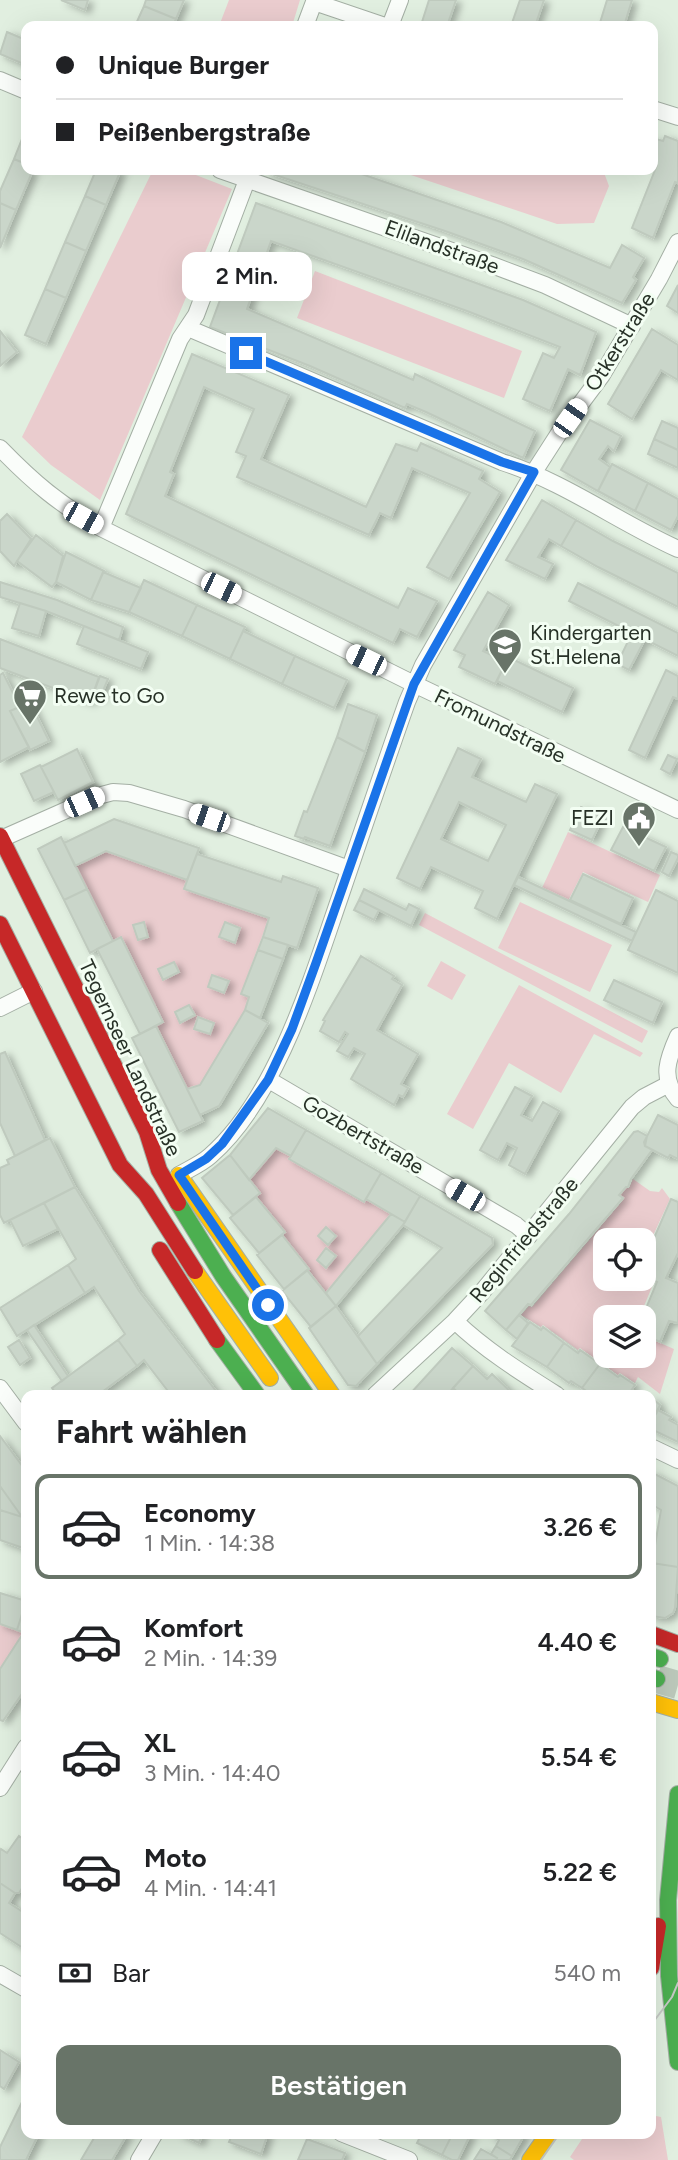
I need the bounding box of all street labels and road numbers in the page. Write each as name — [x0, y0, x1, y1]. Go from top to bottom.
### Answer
street label: Elilandstraße — [381, 214, 503, 279]
street label: Otkerstraße — [579, 288, 660, 396]
street label: Fromundstraße — [431, 683, 570, 768]
street label: Tegernseer Landstraße — [74, 956, 187, 1160]
street label: Gozbertstraße — [298, 1090, 428, 1179]
street label: Reginfriedstraße — [464, 1172, 583, 1307]

